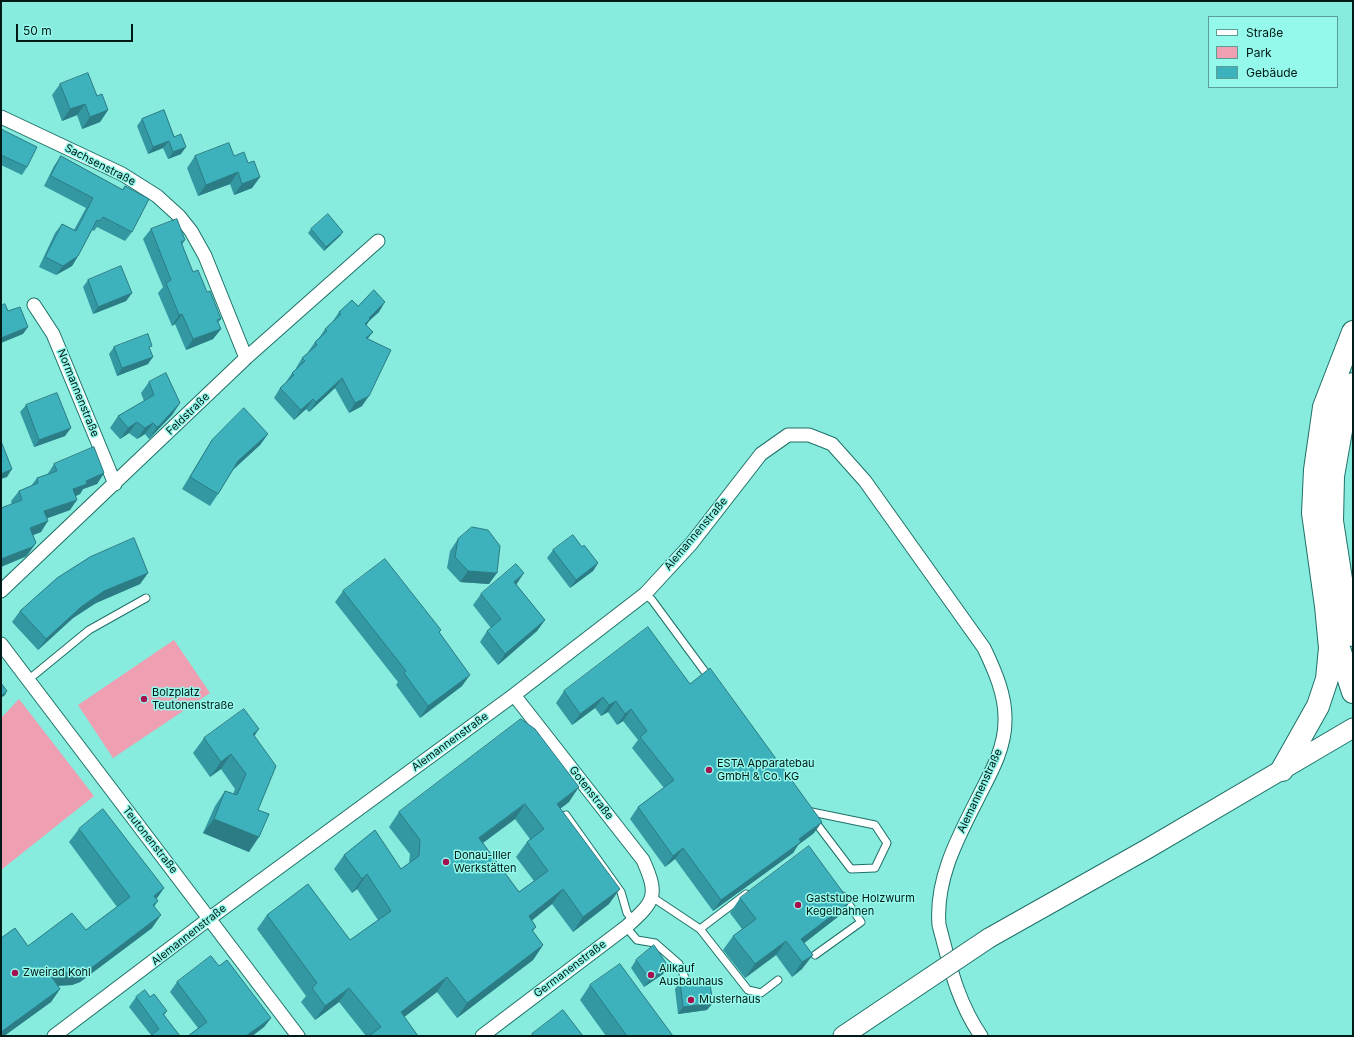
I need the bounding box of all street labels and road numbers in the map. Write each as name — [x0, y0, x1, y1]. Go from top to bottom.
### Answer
street label: Sachsenstraße — [62, 141, 138, 189]
street label: Normannenstraße — [54, 347, 102, 439]
street label: Feldstraße — [164, 390, 212, 438]
street label: Alemannenstraße — [662, 495, 730, 573]
street label: Alemannenstraße — [409, 710, 491, 774]
street label: Alemannenstraße — [955, 747, 1005, 835]
street label: Gotenstraße — [566, 764, 616, 822]
street label: Teutonenstraße — [120, 804, 180, 876]
street label: Alemannenstraße — [149, 902, 229, 968]
street label: Germanenstraße — [531, 938, 609, 1000]

